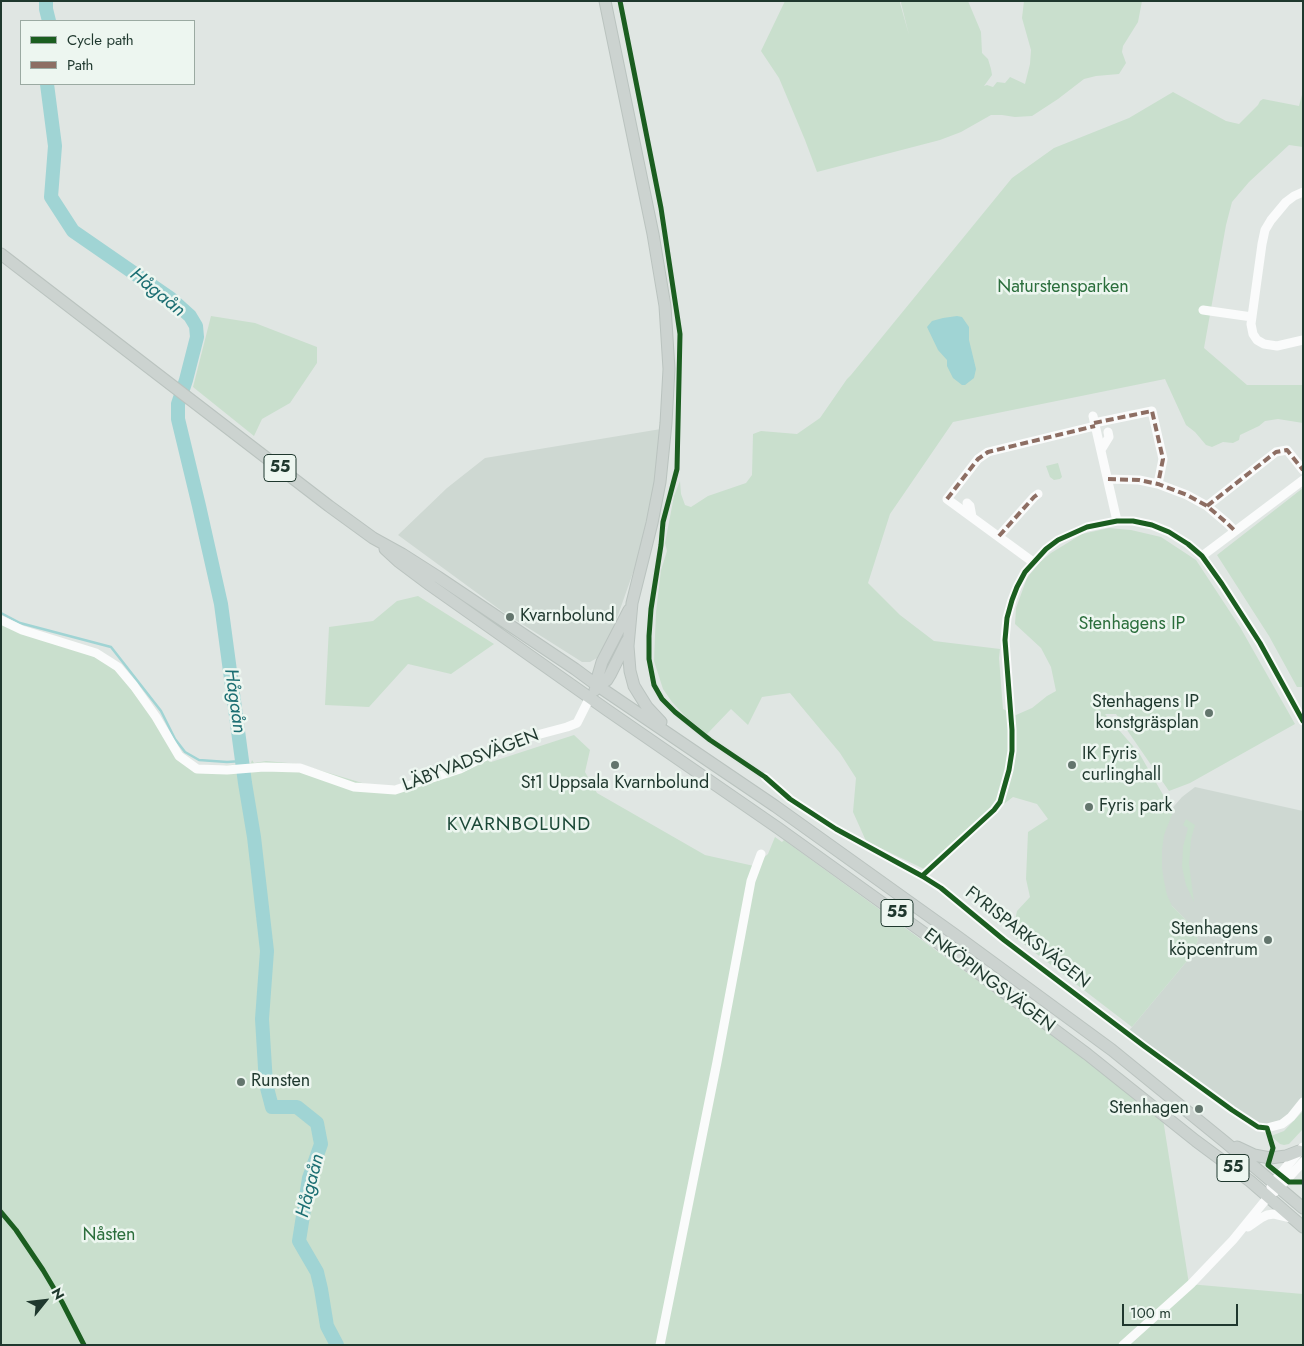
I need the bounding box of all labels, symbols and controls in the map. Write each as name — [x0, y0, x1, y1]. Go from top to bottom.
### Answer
legend — [20, 20, 195, 85]
text: Cycle path — [67, 29, 134, 51]
text: Path — [67, 54, 93, 76]
water label: Hågaån — [125, 264, 189, 322]
park label: Naturstensparken — [997, 277, 1129, 299]
road number: 55 — [264, 454, 296, 482]
place label: Kvarnbolund — [520, 606, 615, 628]
marker: Kvarnbolund — [504, 611, 516, 623]
park label: Stenhagens IP — [1079, 614, 1185, 636]
water label: Hågaån — [218, 667, 250, 735]
place label: Stenhagens IP konstgräsplan — [1092, 692, 1199, 734]
marker: Stenhagens IP konstgräsplan — [1203, 707, 1215, 719]
street label: LÄBYVADSVÄGEN — [400, 725, 542, 797]
place label: IK Fyris curlinghall — [1082, 744, 1161, 786]
marker: St1 Uppsala Kvarnbolund — [609, 759, 621, 771]
marker: IK Fyris curlinghall — [1066, 759, 1078, 771]
place label: St1 Uppsala Kvarnbolund — [521, 773, 709, 795]
place label: Fyris park — [1099, 796, 1172, 818]
marker: Fyris park — [1083, 801, 1095, 813]
district label: KVARNBOLUND — [445, 814, 593, 836]
street label: FYRISPARKSVÄGEN — [960, 882, 1094, 994]
road number: 55 — [881, 900, 913, 926]
place label: Stenhagens köpcentrum — [1169, 919, 1258, 962]
street label: ENKÖPINGSVÄGEN — [919, 925, 1059, 1037]
marker: Stenhagens köpcentrum — [1262, 934, 1274, 946]
place label: Runsten — [251, 1071, 310, 1093]
marker: Runsten — [235, 1076, 247, 1088]
place label: Stenhagen — [1109, 1098, 1189, 1120]
marker: Stenhagen — [1193, 1103, 1205, 1115]
water label: Hågaån — [292, 1152, 330, 1220]
road number: 55 — [1217, 1154, 1249, 1182]
park label: Nåsten — [83, 1225, 135, 1247]
north arrow — [20, 1276, 70, 1326]
text: N — [47, 1284, 70, 1303]
scale bar — [1124, 1294, 1240, 1326]
text: 100 m — [1130, 1302, 1171, 1324]

